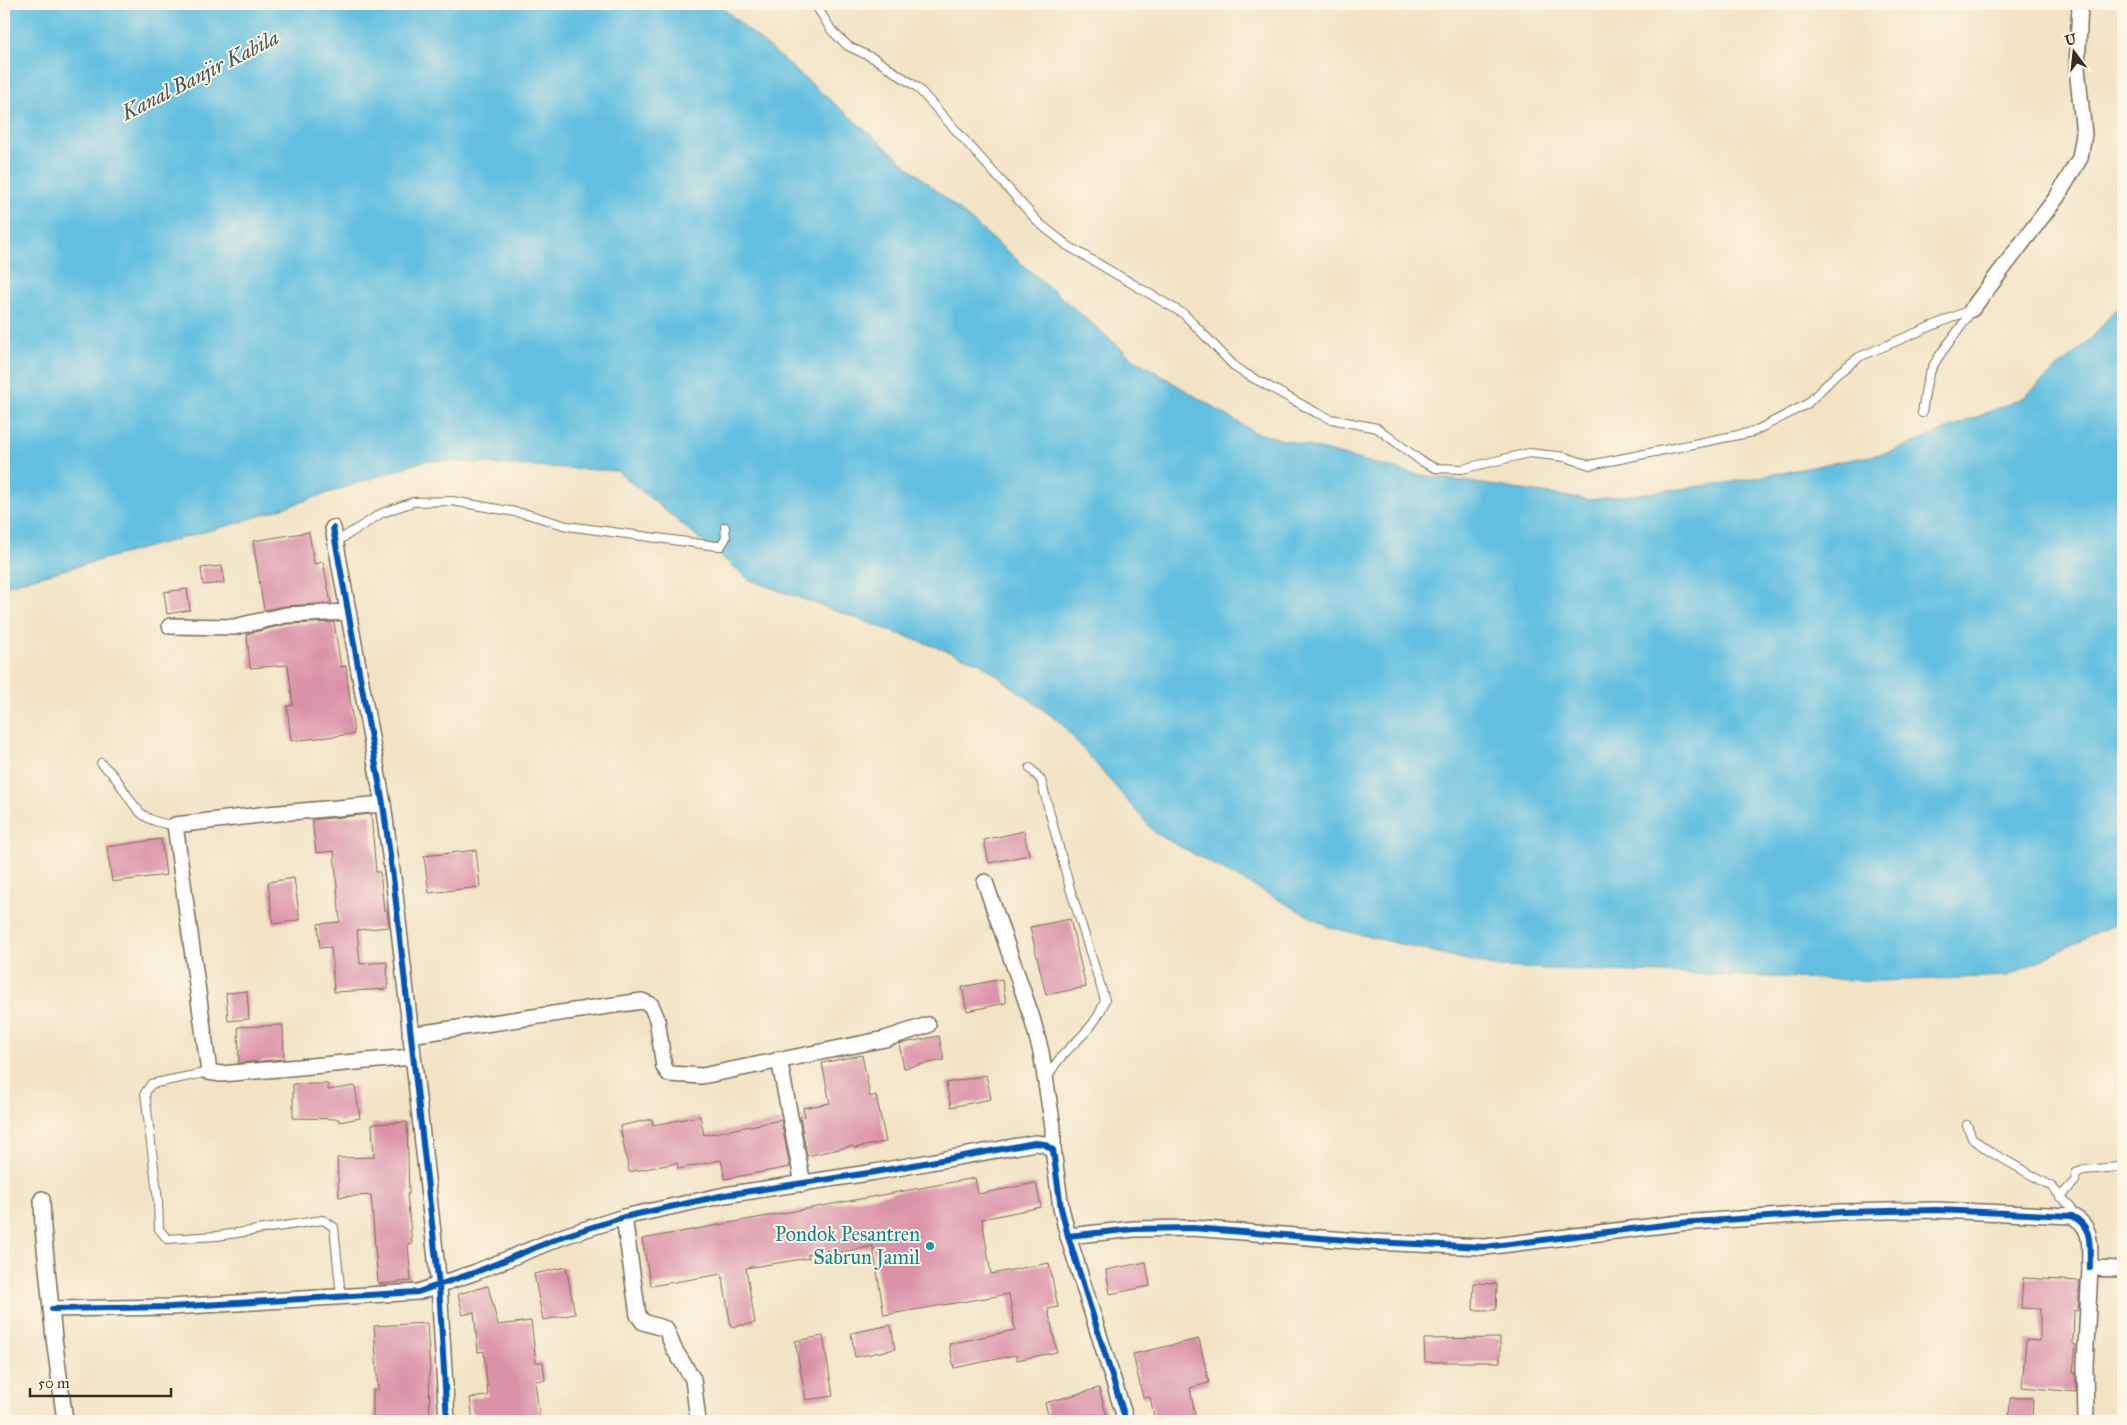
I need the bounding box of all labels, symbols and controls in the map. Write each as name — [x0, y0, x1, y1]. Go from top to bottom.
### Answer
water label: Kanal Banjir Kabila — [116, 24, 283, 126]
north arrow — [2050, 28, 2100, 78]
text: U — [2063, 30, 2079, 50]
place label: Pondok Pesantren Sabrun Jamil — [775, 1222, 921, 1270]
marker: Pondok Pesantren Sabrun Jamil — [924, 1240, 936, 1252]
scale bar — [30, 1365, 171, 1397]
text: 50 m — [38, 1374, 70, 1392]

